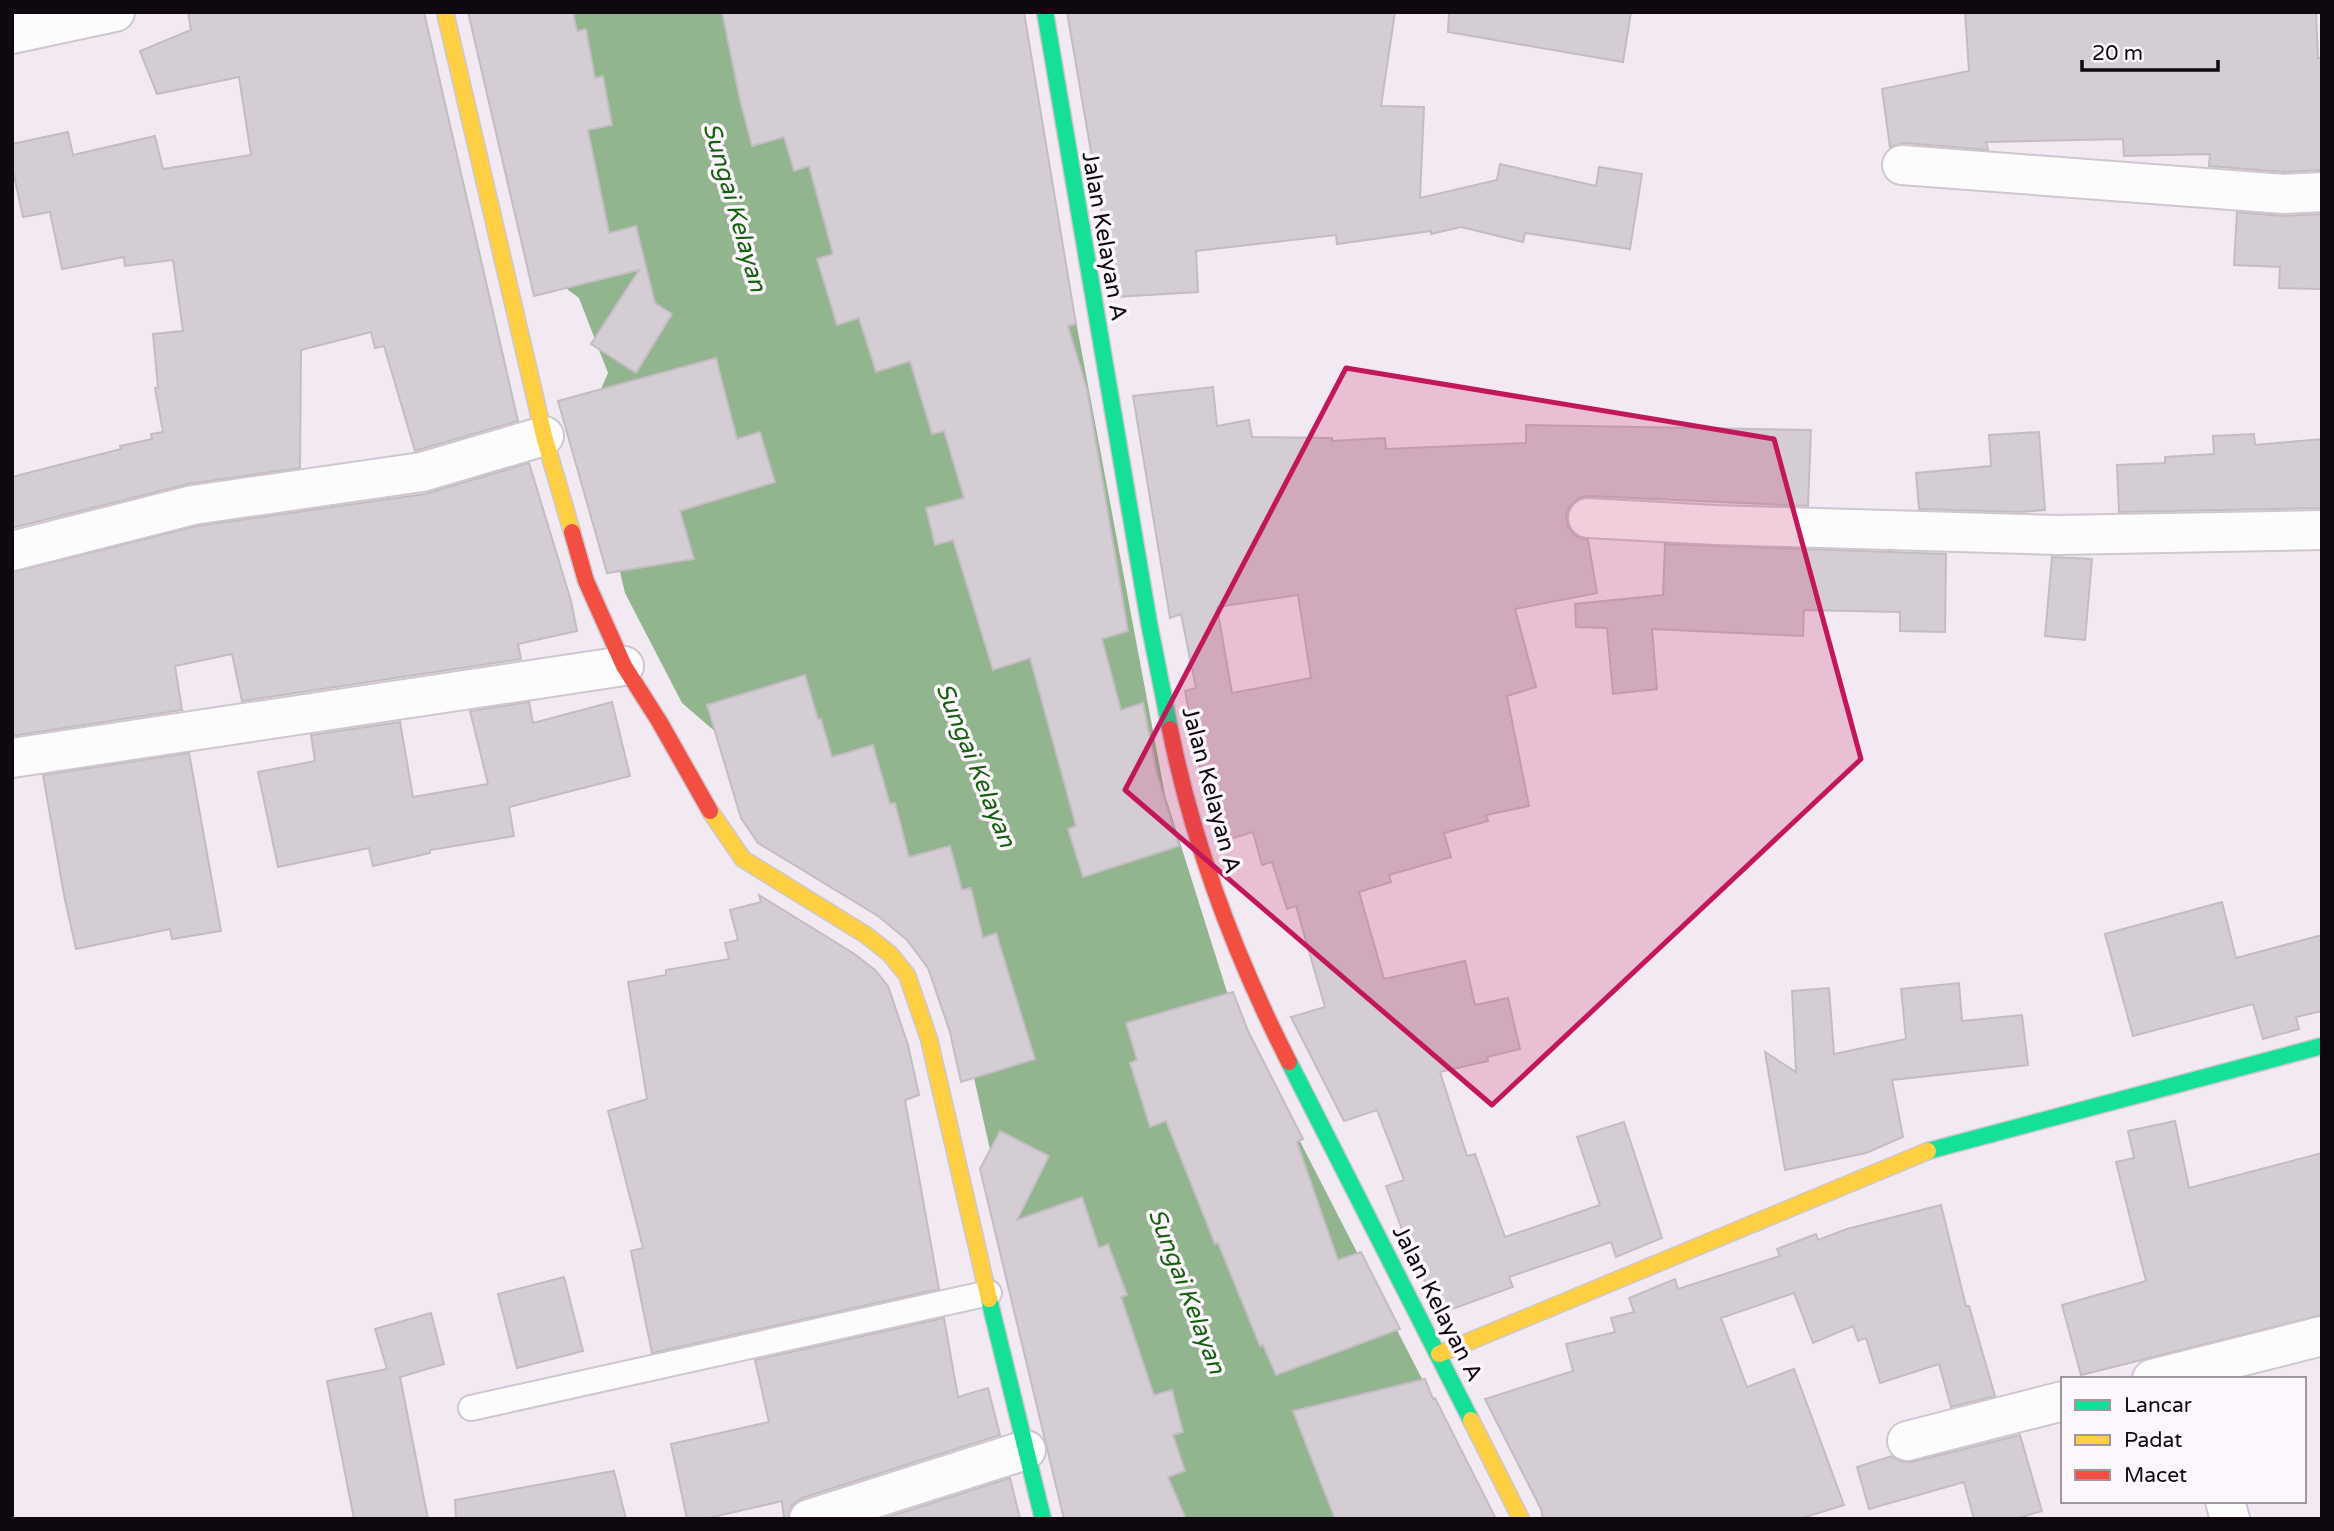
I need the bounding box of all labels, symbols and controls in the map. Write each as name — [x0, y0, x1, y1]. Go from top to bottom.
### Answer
scale bar — [2082, 28, 2218, 72]
text: 20 m — [2092, 41, 2143, 66]
water label: Sungai Kelayan — [697, 119, 773, 296]
street label: Jalan Kelayan A — [1075, 149, 1133, 323]
water label: Sungai Kelayan — [929, 679, 1022, 853]
street label: Jalan Kelayan A — [1175, 704, 1247, 877]
water label: Sungai Kelayan — [1142, 1205, 1232, 1379]
street label: Jalan Kelayan A — [1386, 1221, 1489, 1386]
legend — [2061, 1377, 2306, 1503]
text: Lancar — [2124, 1393, 2192, 1418]
text: Padat — [2124, 1428, 2182, 1453]
text: Macet — [2124, 1463, 2187, 1488]

